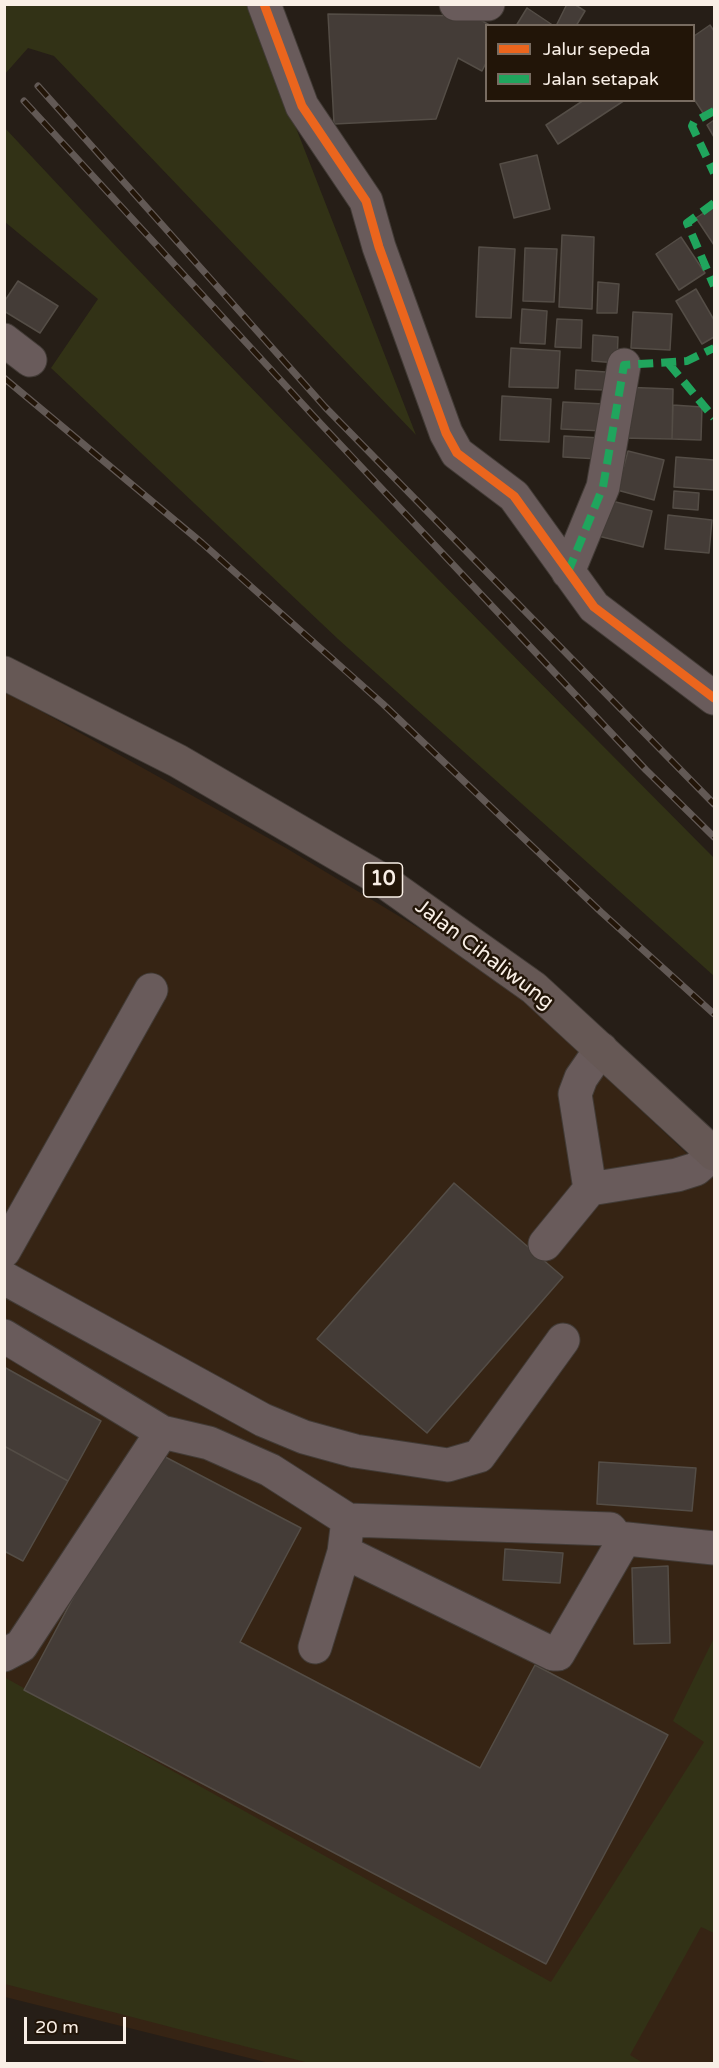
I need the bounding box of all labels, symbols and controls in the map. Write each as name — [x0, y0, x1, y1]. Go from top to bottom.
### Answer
legend — [485, 24, 695, 102]
text: Jalur sepeda — [543, 38, 650, 60]
text: Jalan setapak — [543, 68, 659, 90]
road number: 10 — [364, 863, 403, 897]
street label: Jalan Cihaliwung — [410, 895, 558, 1015]
scale bar — [27, 2005, 129, 2043]
text: 20 m — [35, 2016, 79, 2038]

